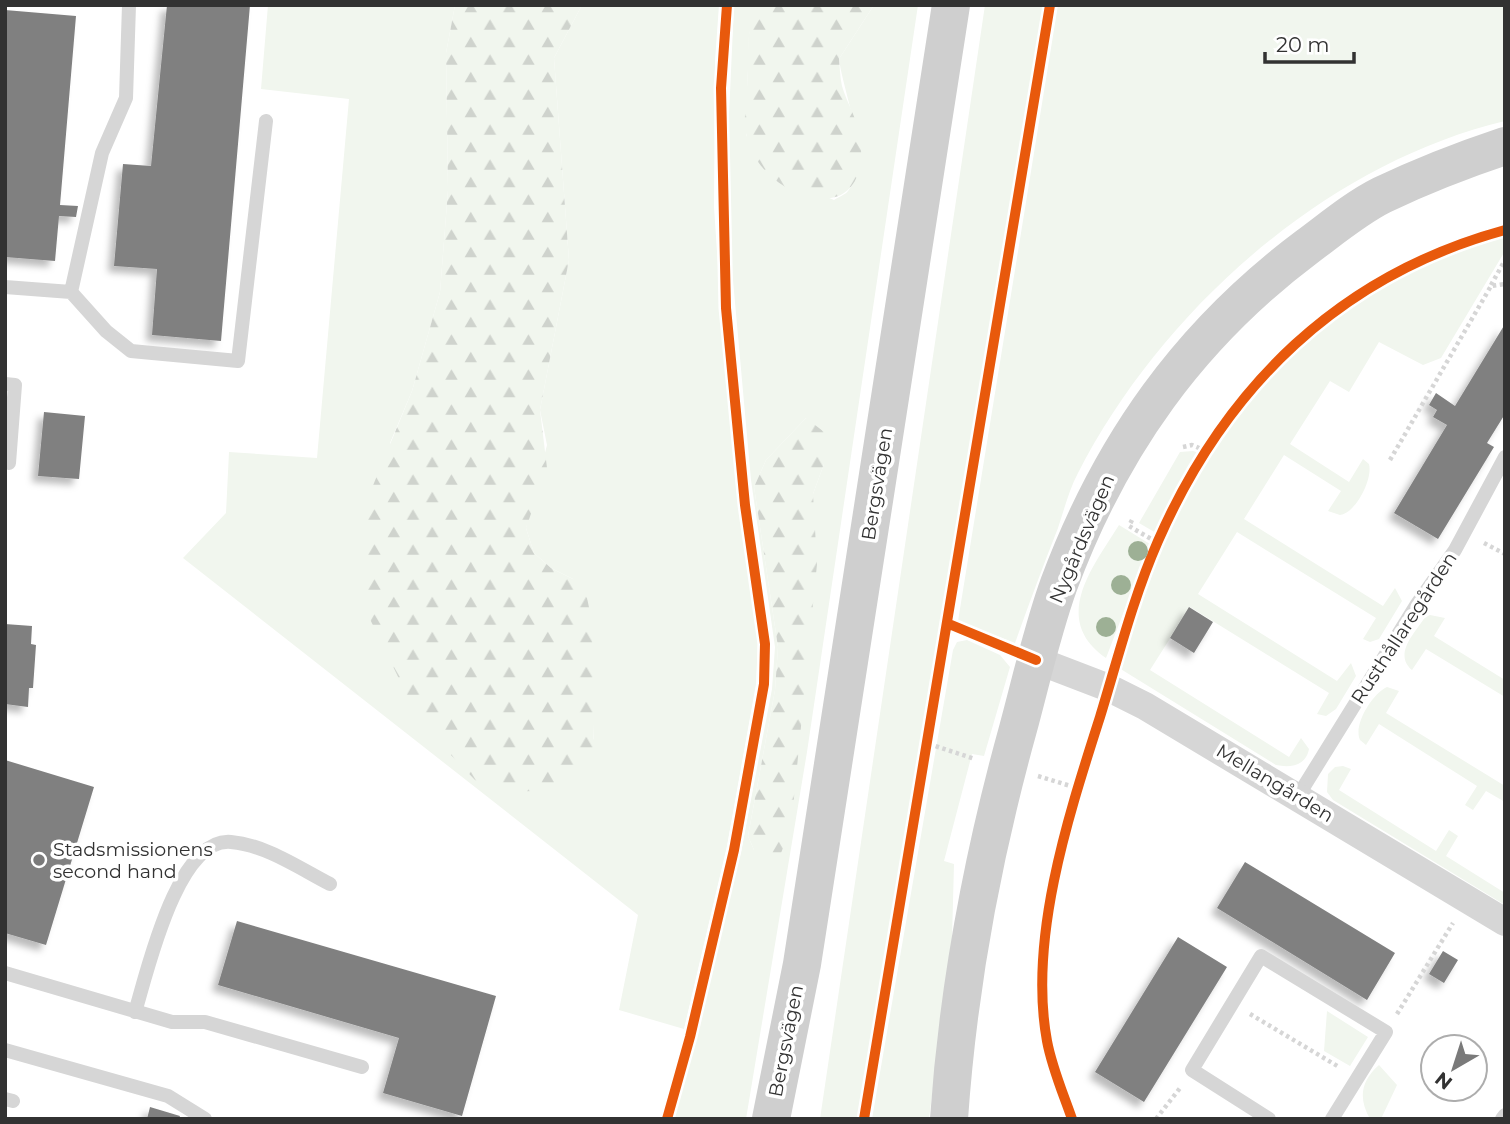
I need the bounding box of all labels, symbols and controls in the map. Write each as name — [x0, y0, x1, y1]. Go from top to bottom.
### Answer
scale bar — [1265, 21, 1354, 65]
text: 20 m — [1276, 32, 1330, 57]
street label: Bergsvägen — [857, 426, 897, 542]
street label: Nygårdsvägen — [1045, 471, 1119, 607]
street label: Rusthållaregården — [1346, 548, 1462, 708]
street label: Mellangården — [1212, 739, 1338, 827]
place label: Stadsmissionens second hand — [53, 838, 213, 883]
marker: Stadsmissionens second hand — [31, 852, 47, 868]
street label: Bergsvägen — [764, 983, 808, 1099]
north arrow — [1419, 1033, 1489, 1103]
text: N — [1430, 1067, 1457, 1095]

